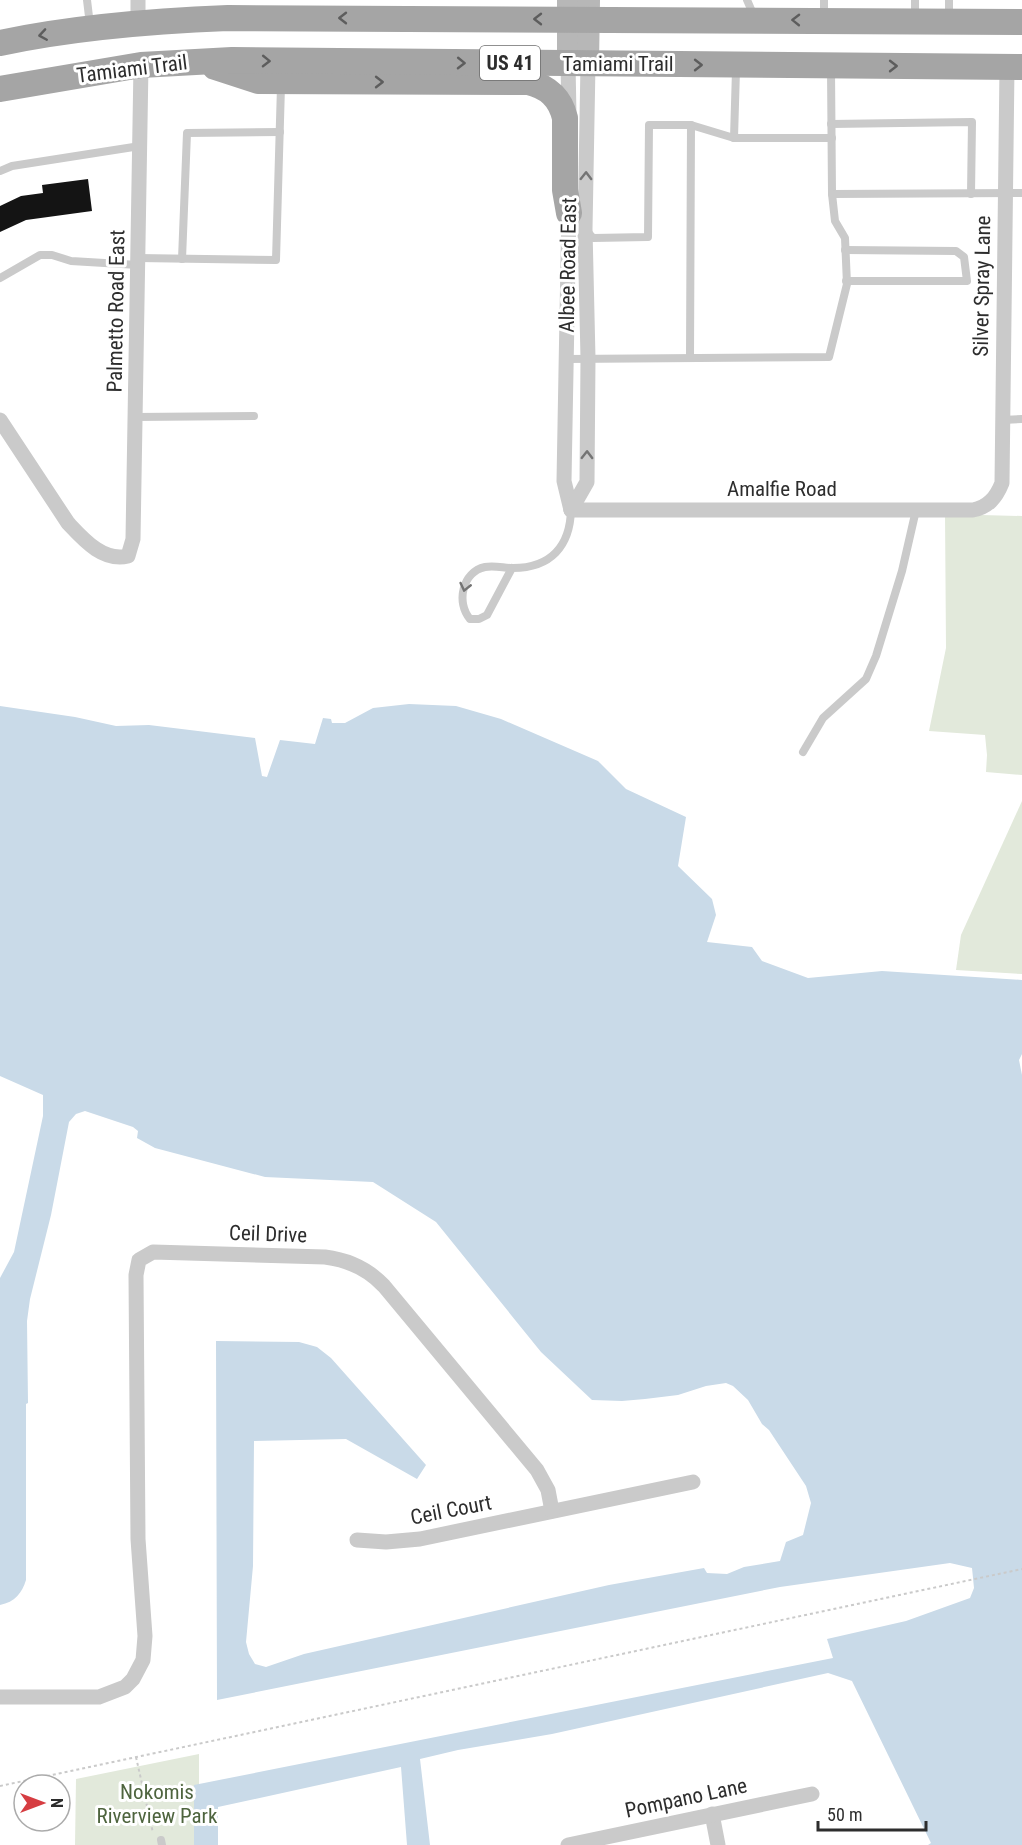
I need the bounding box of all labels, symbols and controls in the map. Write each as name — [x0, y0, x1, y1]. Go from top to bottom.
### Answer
one-way arrow — [338, 12, 347, 24]
one-way arrow — [533, 13, 542, 25]
one-way arrow — [791, 14, 800, 27]
one-way arrow — [39, 28, 48, 40]
road number: US 41 — [480, 46, 540, 80]
street label: Tamiami Trail — [75, 50, 189, 88]
street label: Tamiami Trail — [562, 52, 674, 76]
one-way arrow — [262, 54, 271, 67]
one-way arrow — [457, 57, 466, 69]
one-way arrow — [694, 59, 703, 71]
one-way arrow — [889, 60, 898, 72]
one-way arrow — [375, 76, 384, 88]
one-way arrow — [580, 172, 592, 181]
street label: Albee Road East — [555, 197, 581, 333]
street label: Silver Spray Lane — [969, 215, 995, 357]
street label: Palmetto Road East — [103, 229, 129, 393]
one-way arrow — [581, 451, 593, 460]
street label: Amalfie Road — [727, 477, 837, 501]
one-way arrow — [460, 582, 473, 592]
street label: Ceil Drive — [229, 1221, 308, 1247]
street label: Ceil Court — [408, 1490, 494, 1530]
north arrow — [12, 1773, 72, 1833]
street label: Pompano Lane — [623, 1773, 749, 1823]
park label: Nokomis Riverview Park — [97, 1780, 218, 1828]
scale bar — [818, 1794, 926, 1832]
text: N — [47, 1798, 66, 1808]
text: 50 m — [827, 1804, 862, 1825]

